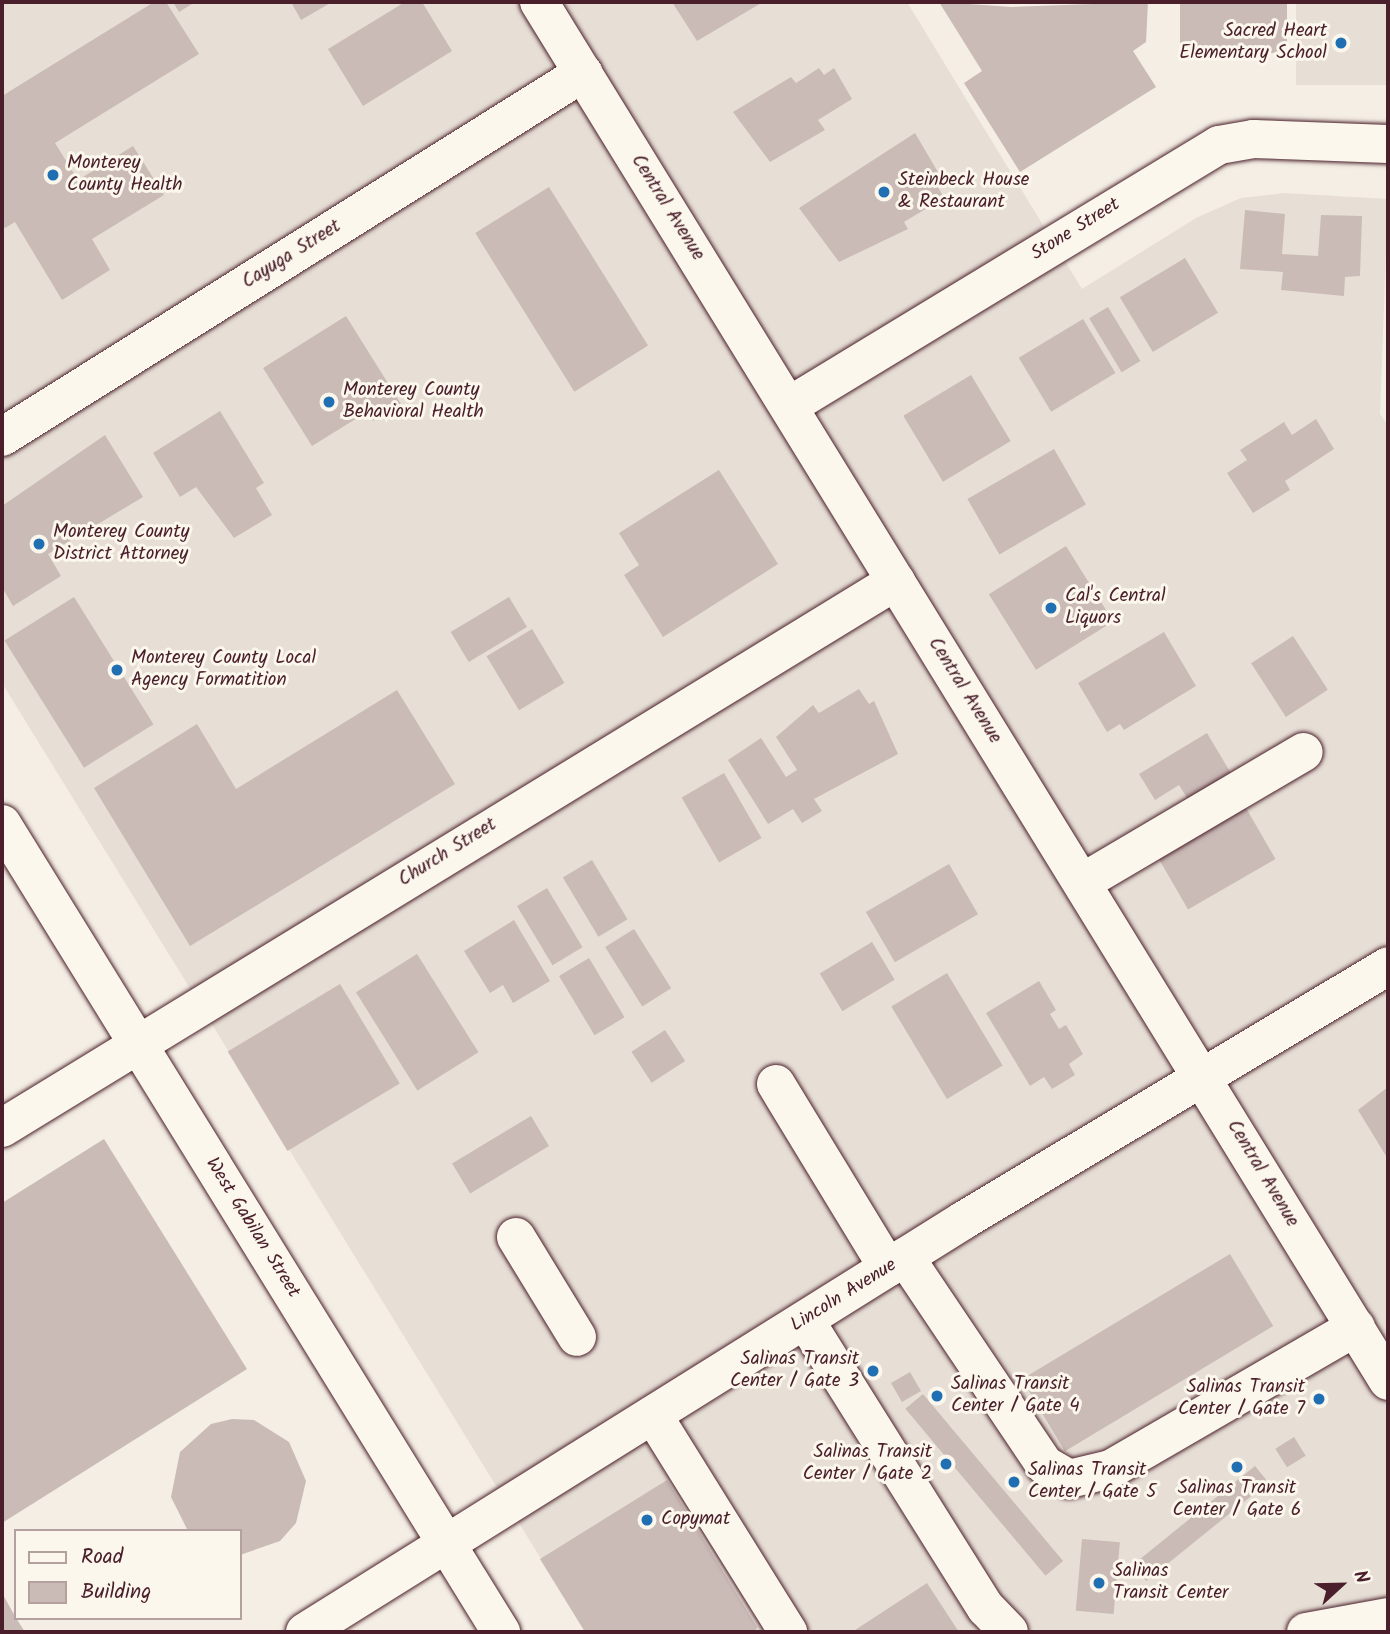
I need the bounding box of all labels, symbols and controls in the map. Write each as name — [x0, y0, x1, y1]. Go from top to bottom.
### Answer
place label: Sacred Heart Elementary School — [1179, 21, 1327, 65]
marker: Sacred Heart Elementary School — [1333, 35, 1349, 51]
street label: Central Avenue — [625, 151, 709, 265]
place label: Monterey County Health — [67, 153, 183, 197]
marker: Monterey County Health — [45, 167, 61, 183]
place label: Steinbeck House & Restaurant — [898, 170, 1029, 214]
marker: Steinbeck House & Restaurant — [876, 184, 892, 200]
street label: Stone Street — [1027, 194, 1125, 266]
street label: Cayuga Street — [238, 216, 346, 294]
place label: Monterey County Behavioral Health — [343, 380, 484, 424]
marker: Monterey County Behavioral Health — [321, 394, 337, 410]
place label: Monterey County District Attorney — [53, 522, 190, 566]
marker: Monterey County District Attorney — [31, 536, 47, 552]
place label: Cal's Central Liquors — [1065, 586, 1166, 630]
marker: Cal's Central Liquors — [1043, 600, 1059, 616]
street label: Central Avenue — [922, 634, 1006, 748]
place label: Monterey County Local Agency Formatition — [131, 648, 316, 692]
marker: Monterey County Local Agency Formatition — [109, 662, 125, 678]
street label: Church Street — [395, 814, 501, 892]
street label: Central Avenue — [1221, 1116, 1303, 1232]
street label: West Gabilan Street — [200, 1154, 304, 1302]
street label: Lincoln Avenue — [787, 1254, 901, 1338]
place label: Salinas Transit Center / Gate 3 — [730, 1349, 859, 1393]
marker: Salinas Transit Center / Gate 3 — [865, 1363, 881, 1379]
place label: Salinas Transit Center / Gate 4 — [951, 1374, 1080, 1418]
place label: Salinas Transit Center / Gate 7 — [1178, 1377, 1305, 1421]
marker: Salinas Transit Center / Gate 4 — [929, 1388, 945, 1404]
marker: Salinas Transit Center / Gate 7 — [1311, 1391, 1327, 1407]
place label: Salinas Transit Center / Gate 2 — [803, 1442, 932, 1486]
marker: Salinas Transit Center / Gate 2 — [938, 1456, 954, 1472]
marker: Salinas Transit Center / Gate 6 — [1229, 1459, 1245, 1475]
place label: Salinas Transit Center / Gate 5 — [1028, 1460, 1156, 1504]
marker: Salinas Transit Center / Gate 5 — [1006, 1474, 1022, 1490]
place label: Salinas Transit Center / Gate 6 — [1173, 1478, 1301, 1522]
place label: Copymat — [661, 1509, 730, 1531]
marker: Copymat — [639, 1512, 655, 1528]
legend — [14, 1529, 242, 1620]
text: Road — [81, 1541, 123, 1574]
north arrow — [1306, 1550, 1376, 1620]
place label: Salinas Transit Center — [1113, 1561, 1228, 1605]
text: N — [1344, 1566, 1377, 1588]
marker: Salinas Transit Center — [1091, 1575, 1107, 1591]
text: Building — [81, 1576, 151, 1609]

